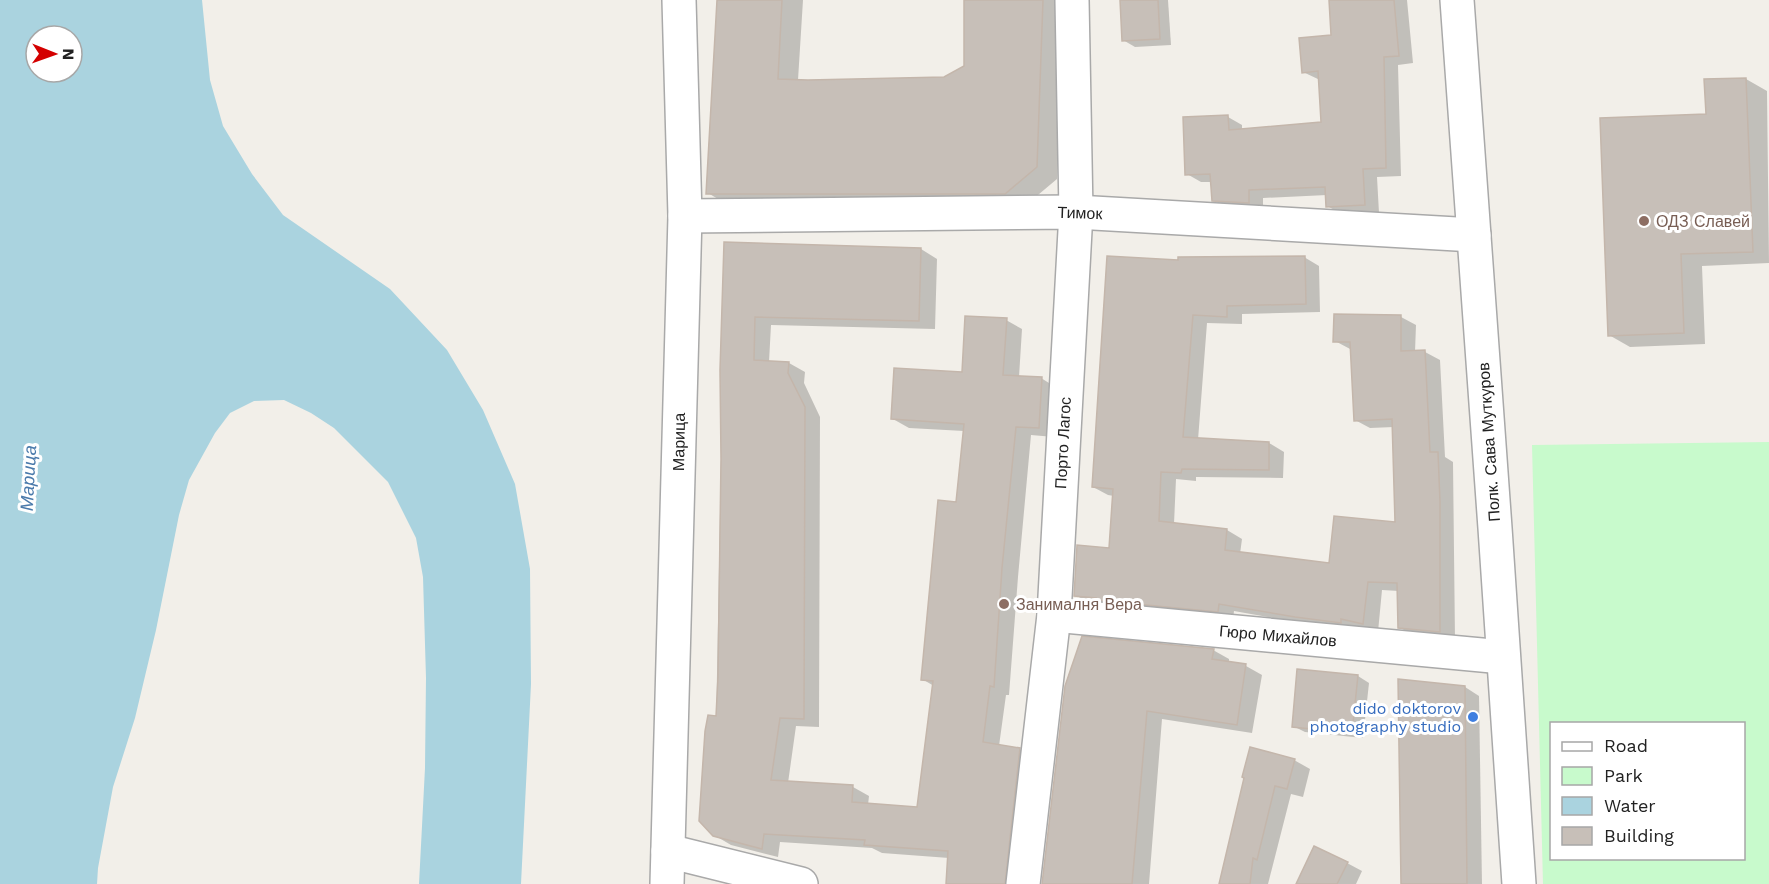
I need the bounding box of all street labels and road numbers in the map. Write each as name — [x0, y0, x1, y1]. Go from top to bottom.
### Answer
street label: Тимок — [1057, 203, 1104, 223]
street label: Полк. Сава Муткуров — [1474, 362, 1504, 522]
street label: Порто Лагос — [1051, 396, 1075, 490]
street label: Марица — [669, 413, 689, 471]
street label: Гюро Михайлов — [1218, 621, 1338, 651]

